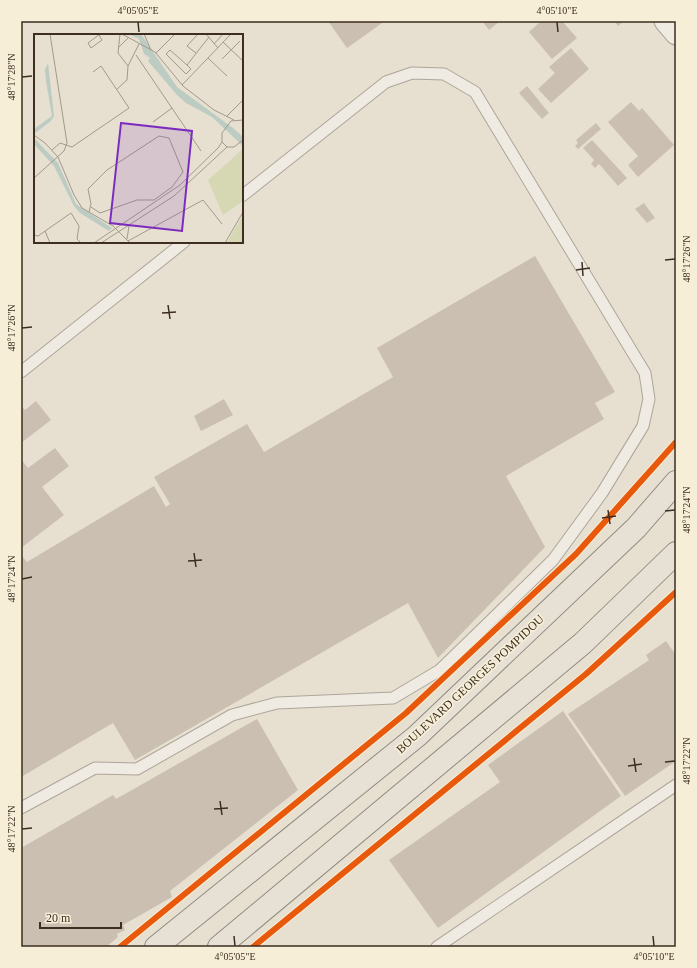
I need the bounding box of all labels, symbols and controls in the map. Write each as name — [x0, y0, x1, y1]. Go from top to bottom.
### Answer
text: 4°05'05"E — [118, 5, 159, 16]
text: 4°05'10"E — [537, 5, 578, 16]
inset map — [34, 34, 243, 243]
text: 48°17'28"N — [6, 53, 17, 101]
text: 48°17'26"N — [681, 235, 692, 283]
text: 48°17'26"N — [6, 304, 17, 352]
text: 48°17'24"N — [681, 486, 692, 534]
text: 48°17'24"N — [6, 555, 17, 603]
street label: BOULEVARD GEORGES POMPIDOU — [393, 612, 547, 756]
text: 48°17'22"N — [681, 737, 692, 785]
text: 48°17'22"N — [6, 805, 17, 853]
scale bar — [40, 904, 121, 930]
text: 20 m — [46, 911, 71, 925]
text: 4°05'05"E — [215, 951, 256, 962]
text: 4°05'10"E — [634, 951, 675, 962]

